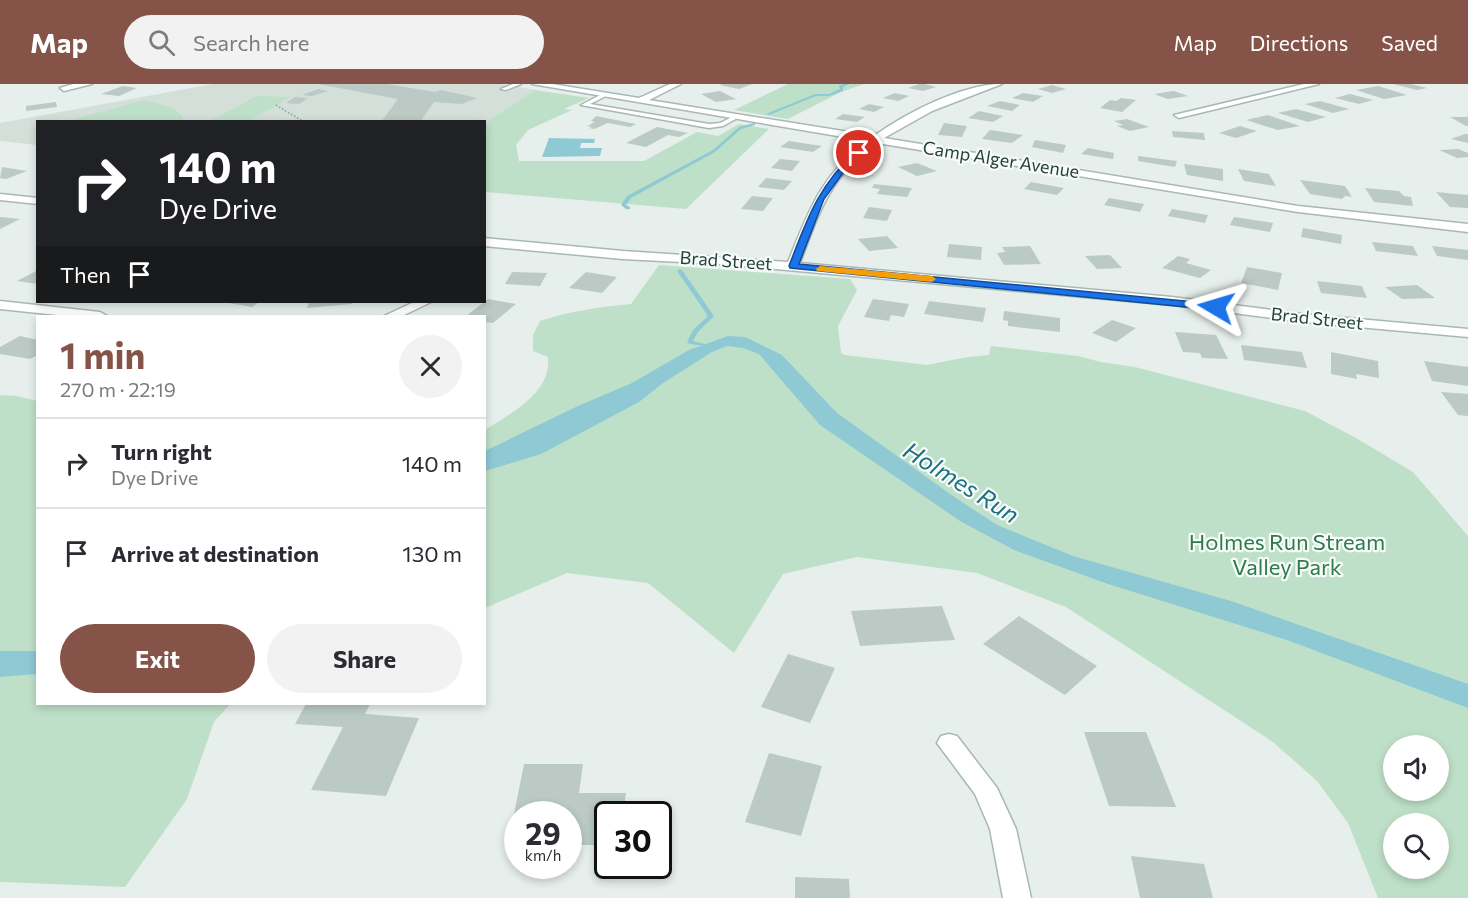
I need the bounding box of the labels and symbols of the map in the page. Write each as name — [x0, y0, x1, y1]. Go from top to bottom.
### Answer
pin — [833, 127, 884, 178]
street label: Camp Alger Avenue — [921, 136, 1081, 182]
street label: Brad Street — [679, 246, 773, 274]
position arrow — [1184, 275, 1248, 339]
street label: Brad Street — [1270, 302, 1364, 334]
water label: Holmes Run — [899, 435, 1025, 529]
park label: Holmes Run Stream Valley Park — [1189, 528, 1385, 580]
speed limit sign: 30 — [594, 801, 672, 879]

